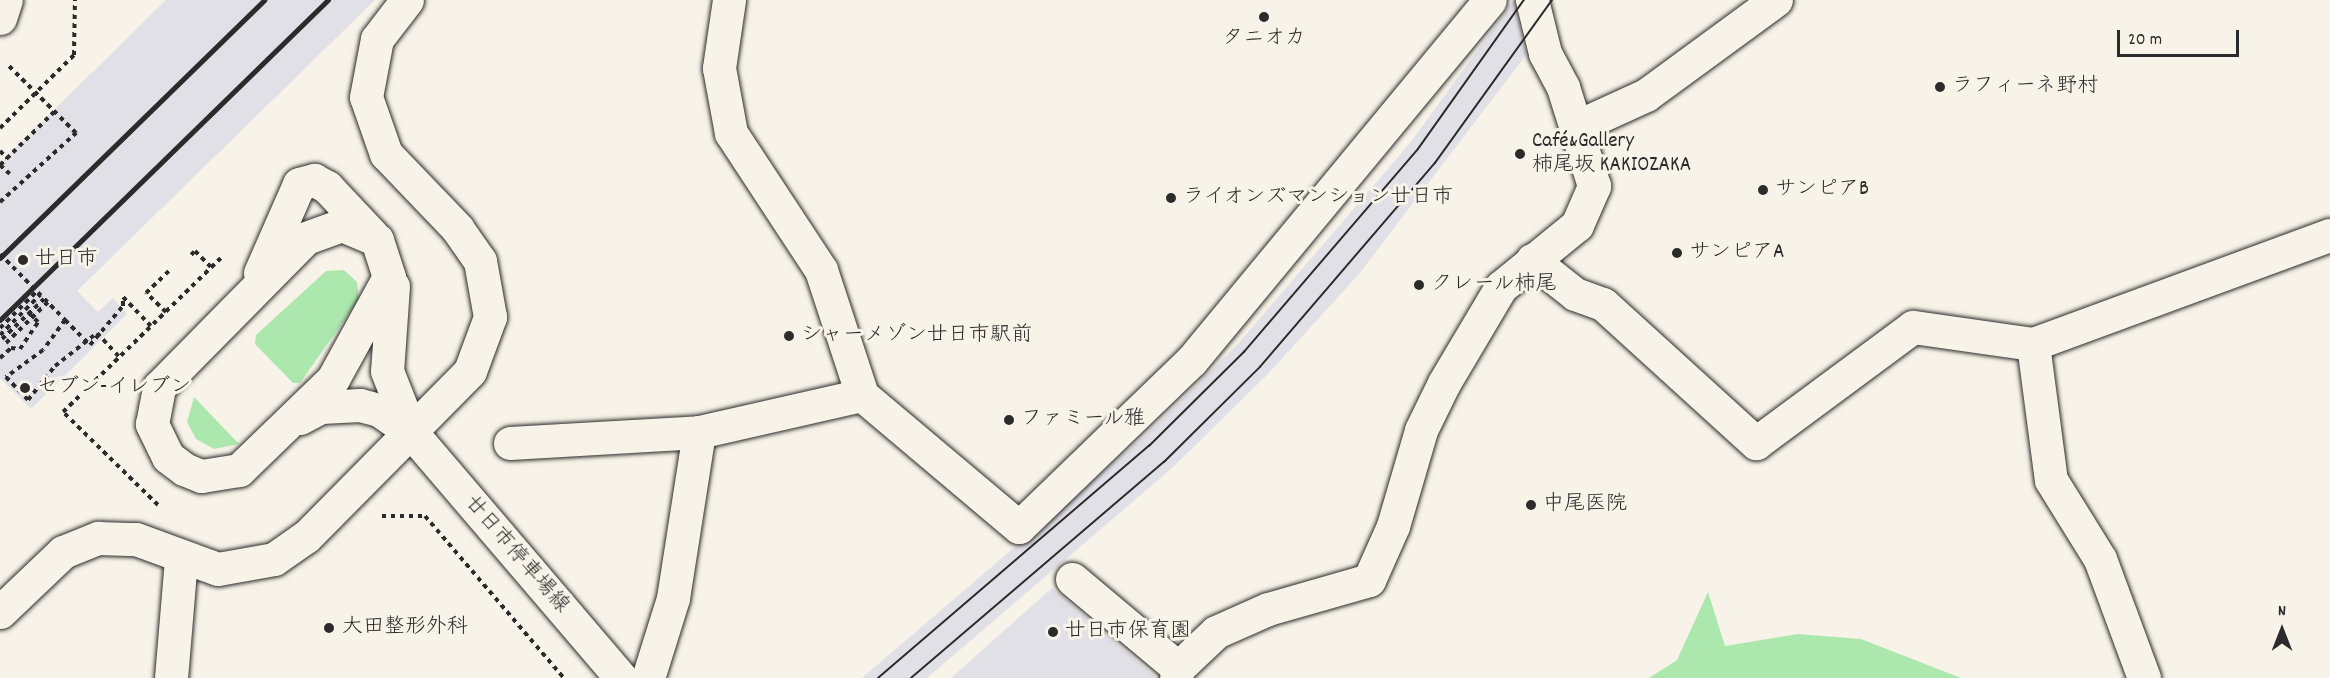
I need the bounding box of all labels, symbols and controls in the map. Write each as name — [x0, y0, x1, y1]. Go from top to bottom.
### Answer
marker: タニオカ — [1257, 10, 1271, 24]
scale bar — [2120, 18, 2242, 56]
place label: タニオカ — [1222, 26, 1306, 52]
text: 20 m — [2128, 28, 2162, 53]
place label: ラフィーネ野村 — [1952, 74, 2099, 100]
marker: ラフィーネ野村 — [1933, 80, 1947, 94]
place label: Café&Gallery 柿尾坂 KAKIOZAKA — [1532, 129, 1691, 179]
marker: Café&Gallery 柿尾坂 KAKIOZAKA — [1513, 147, 1527, 161]
place label: サンピアB — [1775, 177, 1869, 203]
marker: サンピアB — [1756, 183, 1770, 197]
place label: ライオンズマンション廿日市 — [1183, 185, 1456, 211]
marker: ライオンズマンション廿日市 — [1164, 191, 1178, 205]
place label: サンピアA — [1689, 240, 1784, 266]
marker: サンピアA — [1670, 246, 1684, 260]
place label: 廿日市 — [35, 247, 98, 273]
marker: 廿日市 — [16, 253, 30, 267]
place label: クレール柿尾 — [1431, 272, 1558, 298]
marker: クレール柿尾 — [1412, 278, 1426, 292]
place label: シャーメゾン廿日市駅前 — [801, 323, 1032, 349]
marker: シャーメゾン廿日市駅前 — [782, 329, 796, 343]
place label: セブン-イレブン — [37, 375, 191, 401]
marker: セブン-イレブン — [18, 381, 32, 395]
place label: ファミール雅 — [1021, 407, 1147, 433]
marker: ファミール雅 — [1002, 413, 1016, 427]
street label: 廿日市停車場線 — [458, 491, 574, 619]
place label: 中尾医院 — [1543, 492, 1627, 518]
marker: 中尾医院 — [1524, 498, 1538, 512]
north arrow — [2252, 600, 2312, 660]
text: N — [2278, 600, 2286, 623]
place label: 大田整形外科 — [342, 615, 468, 641]
marker: 大田整形外科 — [320, 619, 338, 637]
place label: 廿日市保育園 — [1065, 619, 1191, 645]
marker: 廿日市保育園 — [1046, 625, 1060, 639]

